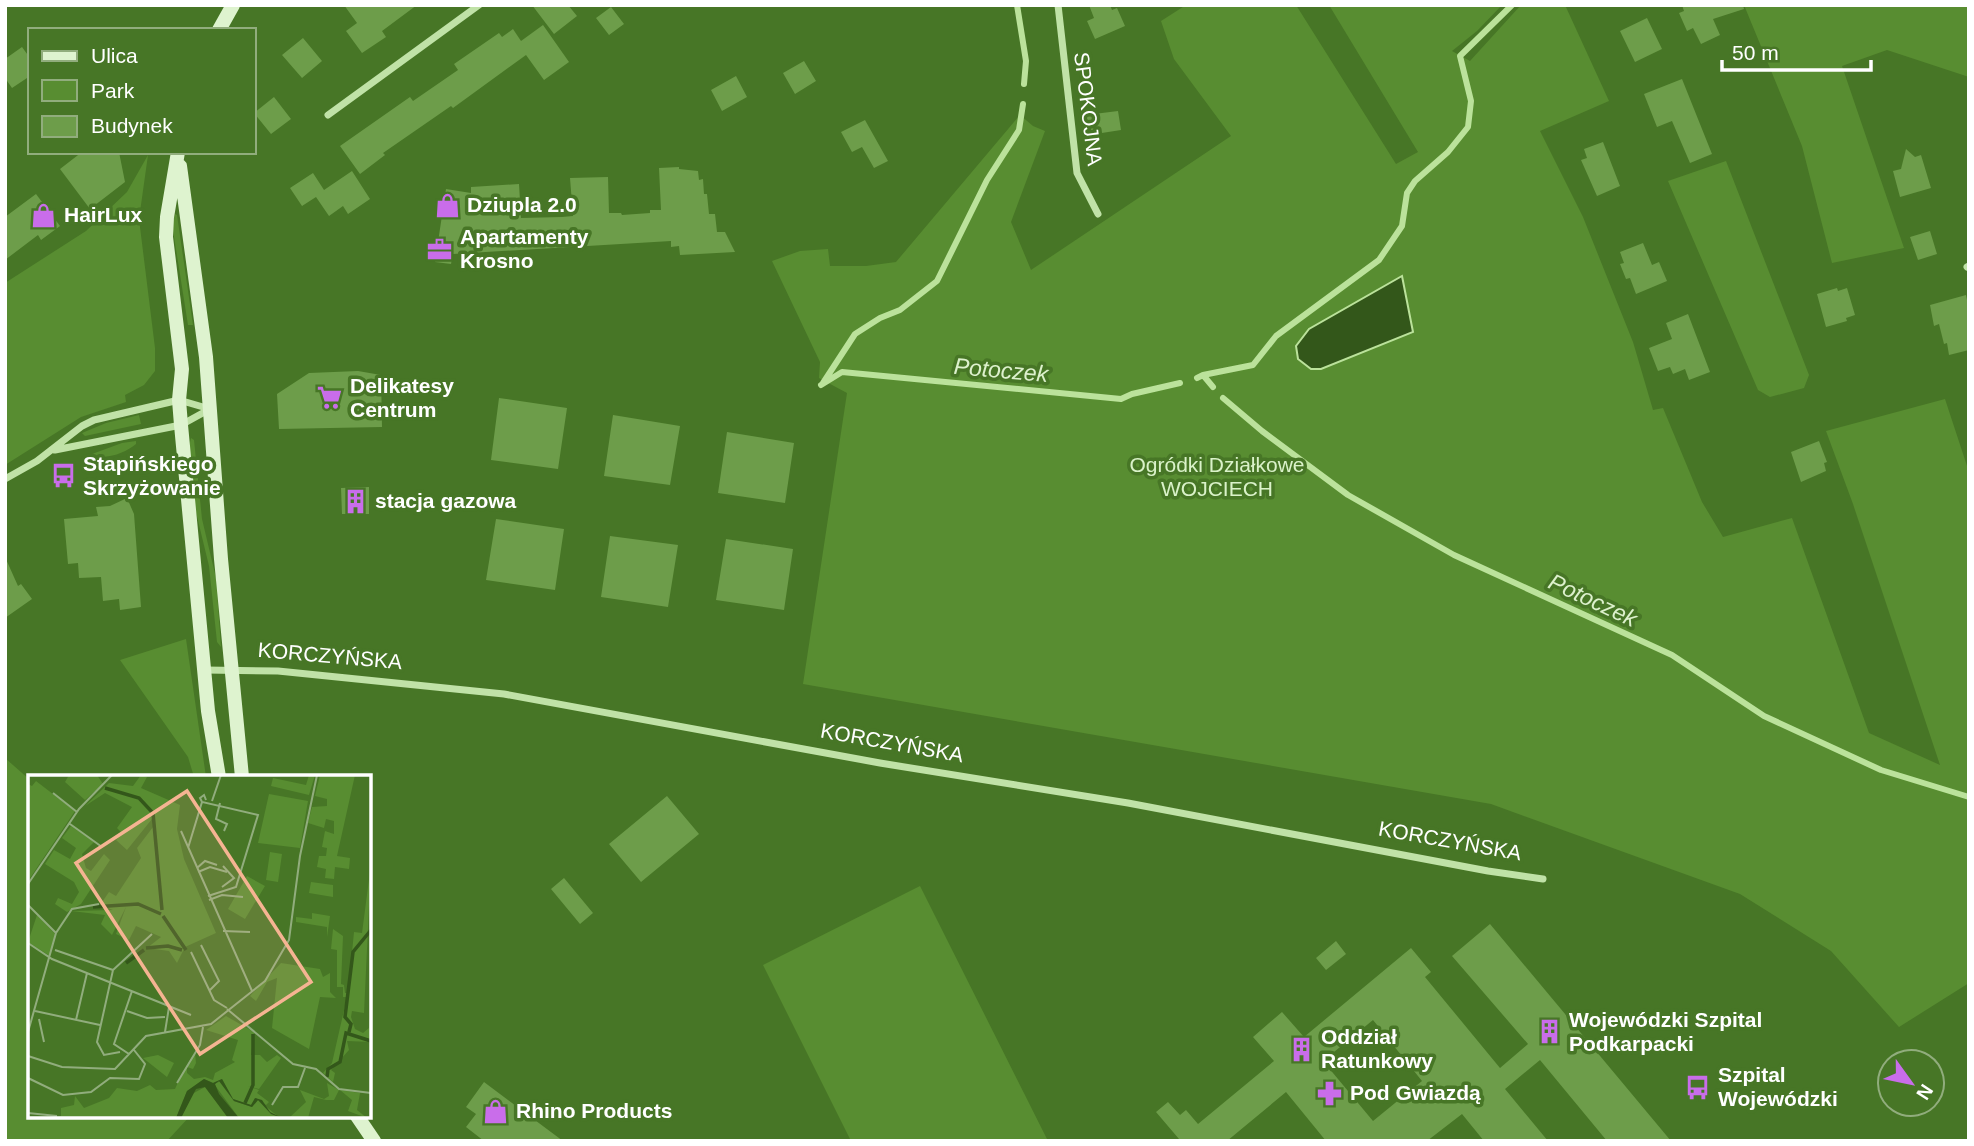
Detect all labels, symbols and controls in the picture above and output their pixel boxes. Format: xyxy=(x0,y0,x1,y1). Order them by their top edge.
legend xyxy=(28,28,256,154)
scale bar xyxy=(1722,28,1871,72)
text: 50 m xyxy=(1732,41,1779,64)
text: Ulica xyxy=(91,44,138,67)
street label: SPOKOJNA xyxy=(1070,51,1107,167)
text: Park xyxy=(91,79,135,102)
text: Budynek xyxy=(91,114,173,137)
shop icon: Dziupla 2.0 xyxy=(433,191,461,219)
place label: Dziupla 2.0 xyxy=(467,193,577,216)
shop icon: HairLux xyxy=(30,201,58,229)
place label: HairLux xyxy=(64,203,143,226)
place label: Apartamenty Krosno xyxy=(460,225,589,272)
office icon: Apartamenty Krosno xyxy=(426,235,454,263)
water label: Potoczek xyxy=(953,353,1051,387)
place label: Delikatesy Centrum xyxy=(350,374,454,421)
supermarket icon: Delikatesy Centrum xyxy=(316,384,344,412)
place label: Stapińskiego Skrzyżowanie xyxy=(83,452,221,499)
park label: Ogródki Działkowe WOJCIECH xyxy=(1129,453,1305,500)
bus stop icon: Stapińskiego Skrzyżowanie xyxy=(49,462,77,490)
building icon: stacja gazowa xyxy=(341,487,369,515)
place label: stacja gazowa xyxy=(375,489,517,512)
water label: Potoczek xyxy=(1545,568,1643,632)
street label: KORCZYŃSKA xyxy=(257,638,403,673)
street label: KORCZYŃSKA xyxy=(819,719,965,766)
inset map xyxy=(28,775,371,1118)
street label: KORCZYŃSKA xyxy=(1377,817,1523,864)
place label: Wojewódzki Szpital Podkarpacki xyxy=(1569,1008,1762,1055)
building icon: Wojewódzki Szpital Podkarpacki xyxy=(1535,1018,1563,1046)
place label: Oddział Ratunkowy xyxy=(1321,1025,1433,1072)
building icon: Oddział Ratunkowy xyxy=(1287,1035,1315,1063)
north arrow xyxy=(1876,1048,1946,1118)
place label: Szpital Wojewódzki xyxy=(1718,1063,1838,1110)
bus stop icon: Szpital Wojewódzki xyxy=(1684,1073,1712,1101)
pharmacy icon: Pod Gwiazdą xyxy=(1316,1079,1344,1107)
place label: Pod Gwiazdą xyxy=(1350,1081,1481,1104)
text: N xyxy=(1912,1081,1937,1103)
shop icon: Rhino Products xyxy=(482,1097,510,1125)
place label: Rhino Products xyxy=(516,1099,672,1122)

